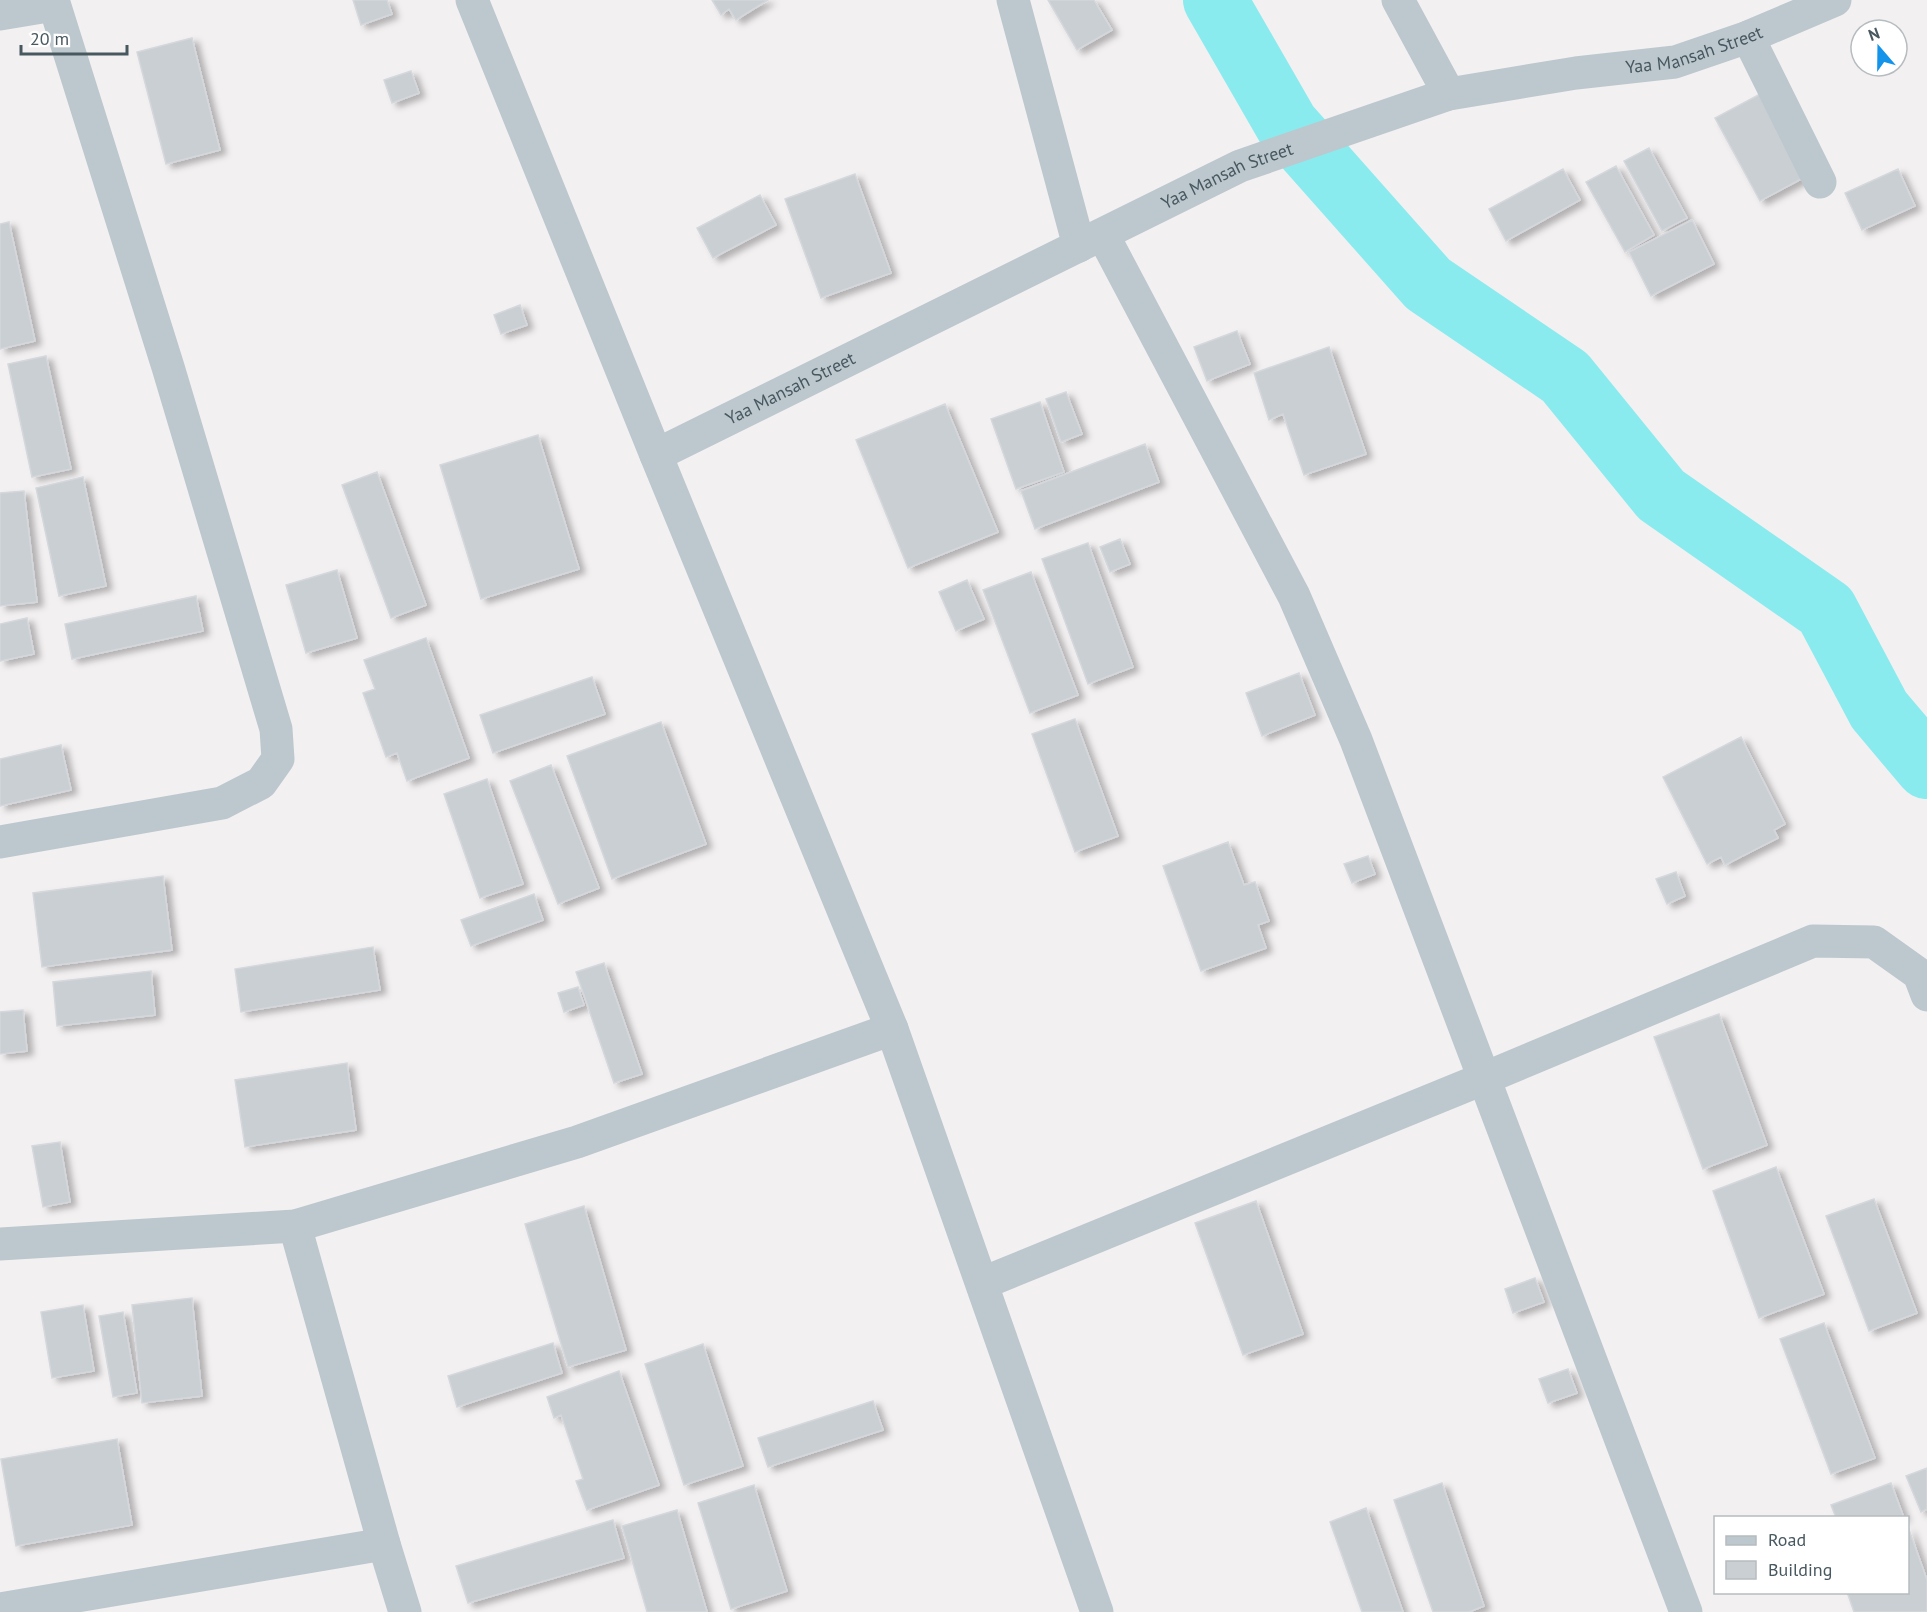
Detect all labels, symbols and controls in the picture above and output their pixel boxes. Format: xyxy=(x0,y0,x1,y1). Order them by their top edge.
scale bar xyxy=(21,18,128,56)
north arrow xyxy=(1849,18,1909,78)
street label: Yaa Mansah Street xyxy=(1624,20,1766,78)
text: N xyxy=(1866,23,1882,45)
text: 20 m xyxy=(30,27,69,50)
street label: Yaa Mansah Street xyxy=(1157,137,1296,214)
street label: Yaa Mansah Street xyxy=(722,346,859,430)
legend xyxy=(1714,1516,1909,1594)
text: Road xyxy=(1768,1528,1806,1551)
text: Building xyxy=(1768,1558,1832,1581)

